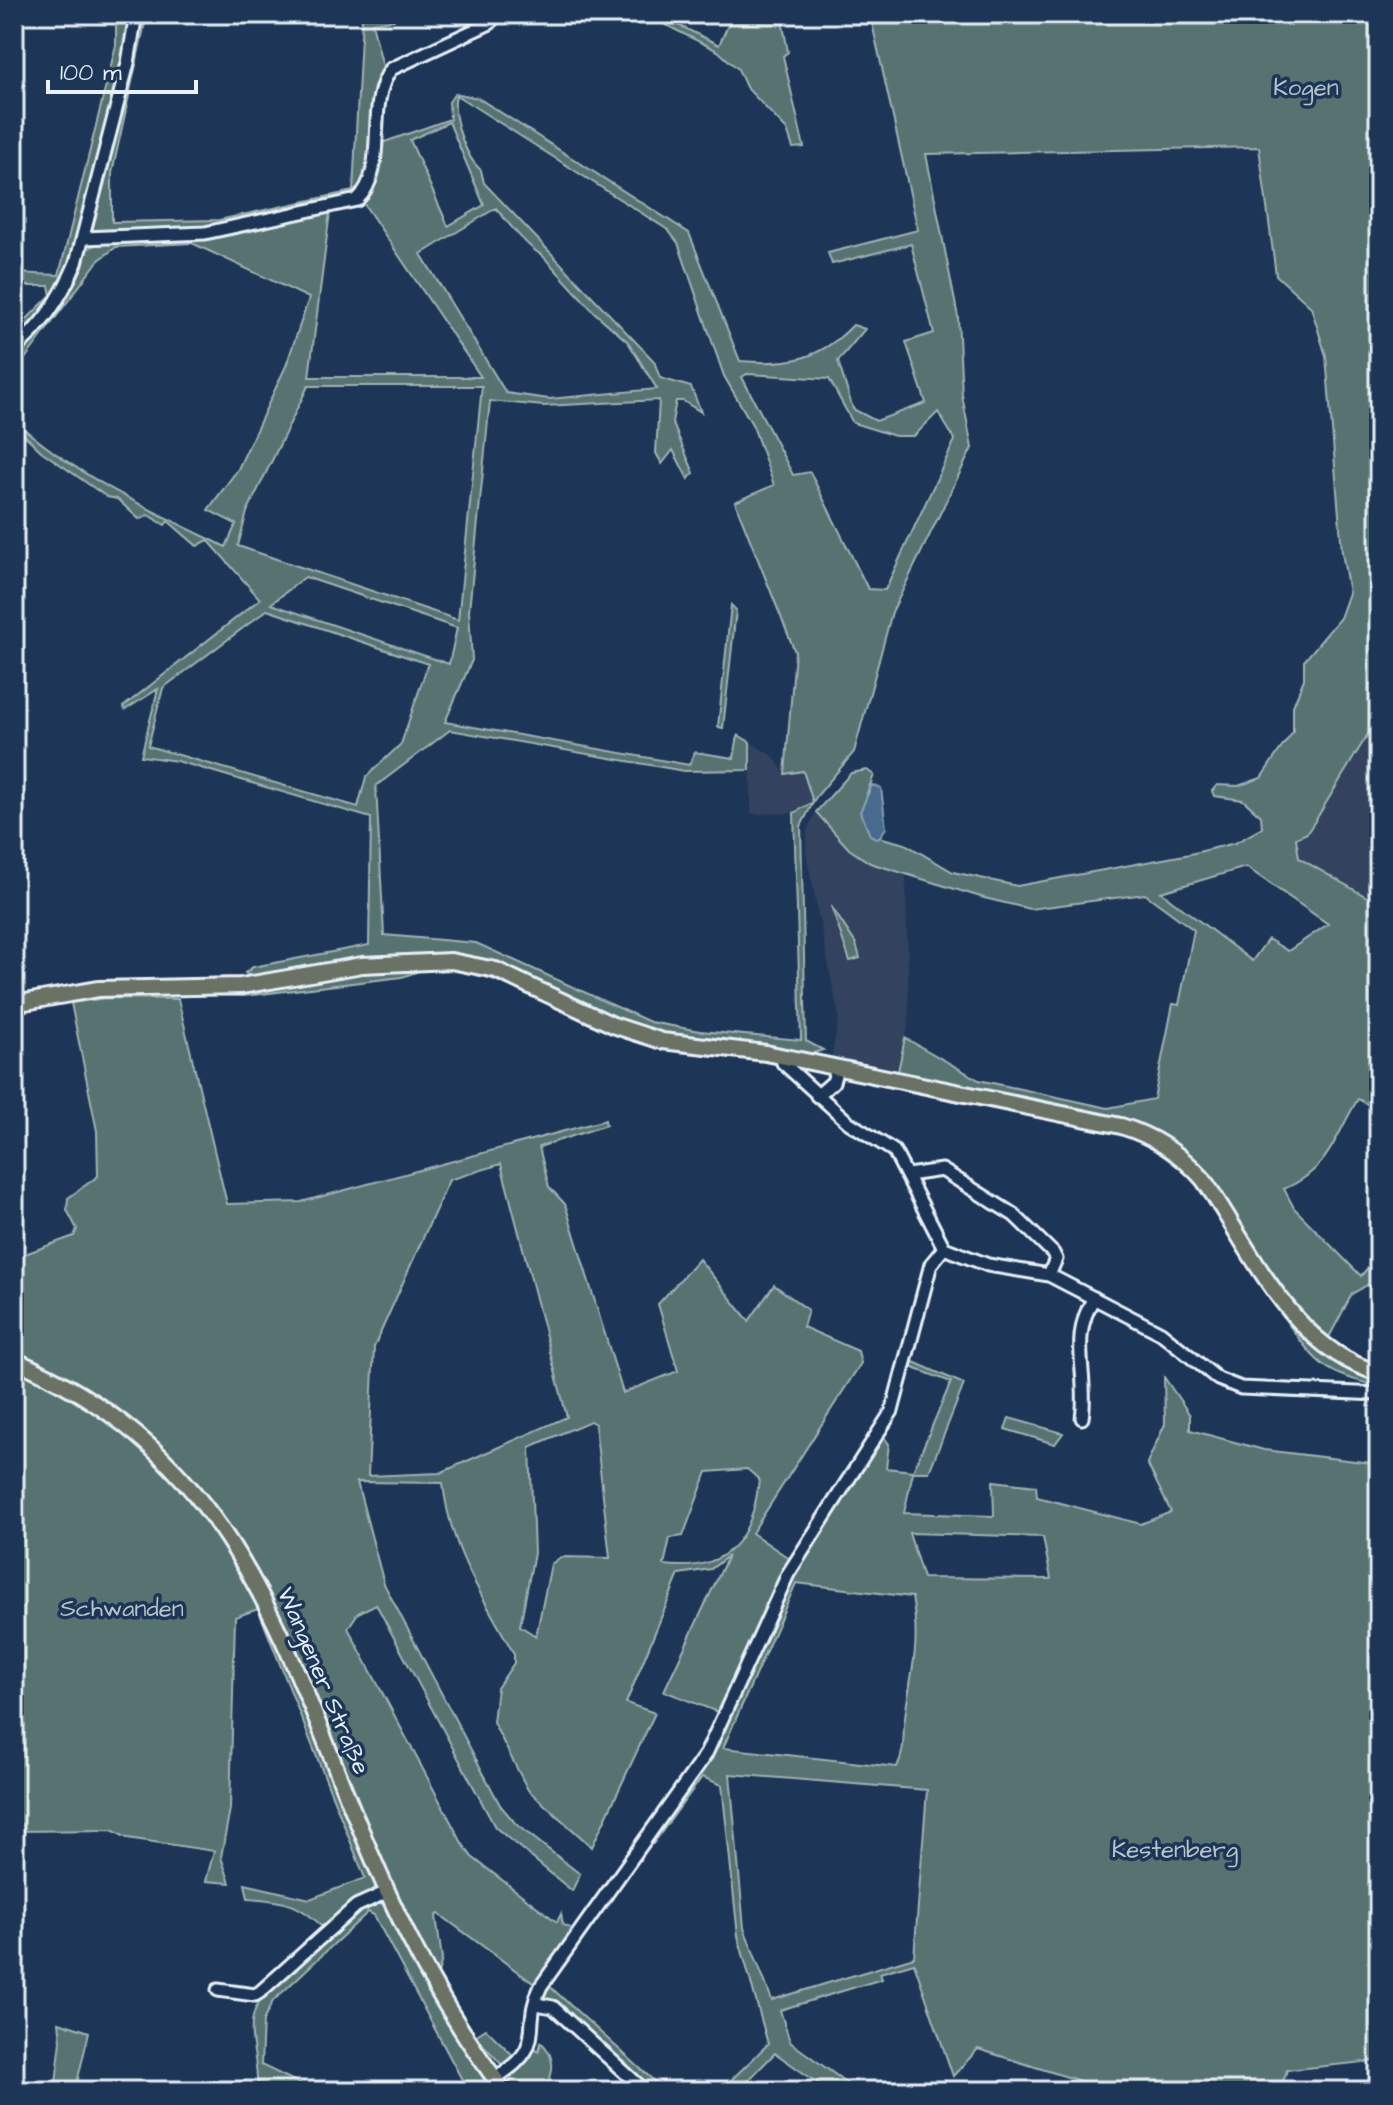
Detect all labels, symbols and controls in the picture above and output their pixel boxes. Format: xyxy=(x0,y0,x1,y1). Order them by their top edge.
scale bar xyxy=(48,44,196,94)
text: 100 m xyxy=(60,56,122,90)
park label: Kogen xyxy=(1273,71,1339,106)
street label: Wangener Straße xyxy=(267,1582,378,1780)
park label: Schwanden xyxy=(60,1592,184,1626)
park label: Kestenberg xyxy=(1112,1833,1238,1868)

